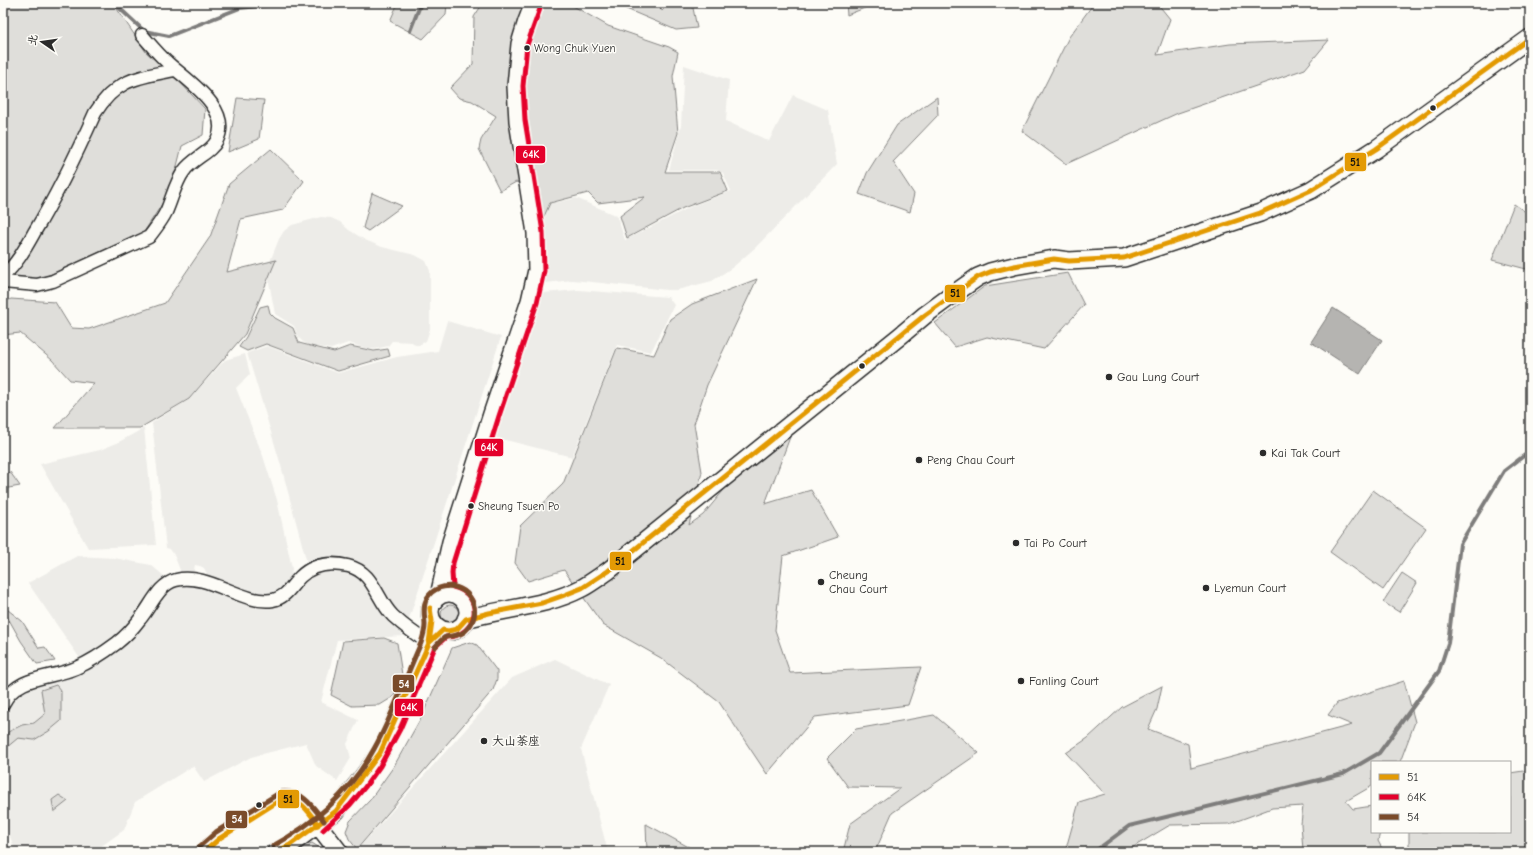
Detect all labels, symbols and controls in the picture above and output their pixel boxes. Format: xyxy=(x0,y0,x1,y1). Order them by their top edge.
north arrow xyxy=(22,22,62,62)
text: 北 xyxy=(25,33,40,47)
place label: Wong Chuk Yuen xyxy=(534,42,616,55)
marker: Wong Chuk Yuen xyxy=(522,43,532,53)
unlabelled marker xyxy=(1428,103,1438,113)
line badge: 64K xyxy=(515,145,546,164)
text: 64K xyxy=(522,148,540,161)
line badge: 51 xyxy=(1344,152,1367,172)
text: 51 xyxy=(1350,156,1360,169)
line badge: 51 xyxy=(944,284,966,303)
text: 51 xyxy=(950,287,960,300)
unlabelled marker xyxy=(857,361,867,371)
place label: Gau Lung Court xyxy=(1117,370,1200,384)
marker: Gau Lung Court xyxy=(1104,372,1114,382)
line badge: 64K xyxy=(474,438,504,457)
text: 64K xyxy=(480,441,498,454)
place label: Kai Tak Court xyxy=(1271,446,1340,460)
marker: Kai Tak Court xyxy=(1258,448,1268,458)
place label: Peng Chau Court xyxy=(927,453,1015,467)
marker: Peng Chau Court xyxy=(914,455,924,465)
place label: Sheung Tsuen Po xyxy=(478,500,560,513)
marker: Sheung Tsuen Po xyxy=(466,501,476,511)
place label: Tai Po Court xyxy=(1024,536,1087,550)
marker: Tai Po Court xyxy=(1011,538,1021,548)
line badge: 51 xyxy=(609,551,632,571)
text: 51 xyxy=(615,555,625,568)
place label: Cheung Chau Court xyxy=(829,568,888,596)
marker: Cheung Chau Court xyxy=(816,577,826,587)
place label: Lyemun Court xyxy=(1214,581,1287,595)
marker: Lyemun Court xyxy=(1201,583,1211,593)
line badge: 54 xyxy=(392,674,415,693)
place label: Fanling Court xyxy=(1029,674,1099,688)
marker: Fanling Court xyxy=(1016,676,1026,686)
text: 54 xyxy=(399,678,410,691)
line badge: 64K xyxy=(394,698,424,717)
text: 64K xyxy=(400,701,418,714)
place label: 大山荼座 xyxy=(492,734,540,748)
marker: 大山荼座 xyxy=(479,736,489,746)
legend xyxy=(1371,761,1511,833)
text: 51 xyxy=(1407,770,1419,784)
line badge: 51 xyxy=(277,789,300,809)
text: 64K xyxy=(1407,790,1426,804)
text: 51 xyxy=(283,793,293,806)
unlabelled marker xyxy=(254,800,264,810)
line badge: 54 xyxy=(225,810,248,829)
text: 54 xyxy=(1407,810,1420,824)
text: 54 xyxy=(232,813,243,826)

